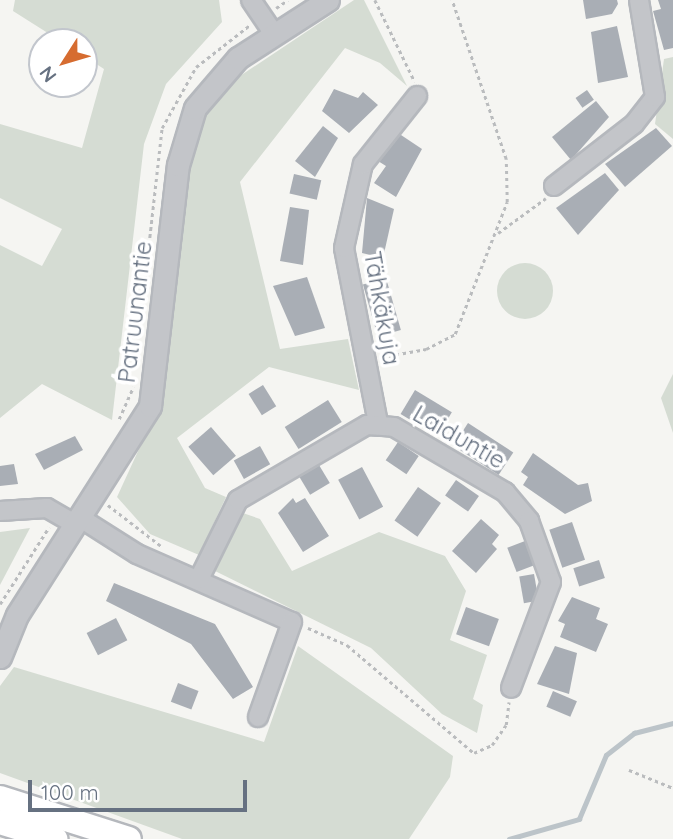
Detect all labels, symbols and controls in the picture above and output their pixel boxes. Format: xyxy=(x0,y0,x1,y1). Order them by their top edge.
north arrow xyxy=(28,28,98,98)
text: N xyxy=(34,62,62,87)
street label: Patruunantie xyxy=(112,240,158,384)
street label: Tähkäkuja xyxy=(358,249,406,367)
street label: Laiduntie xyxy=(408,399,510,475)
scale bar xyxy=(32,766,250,810)
text: 100 m xyxy=(41,779,99,805)

